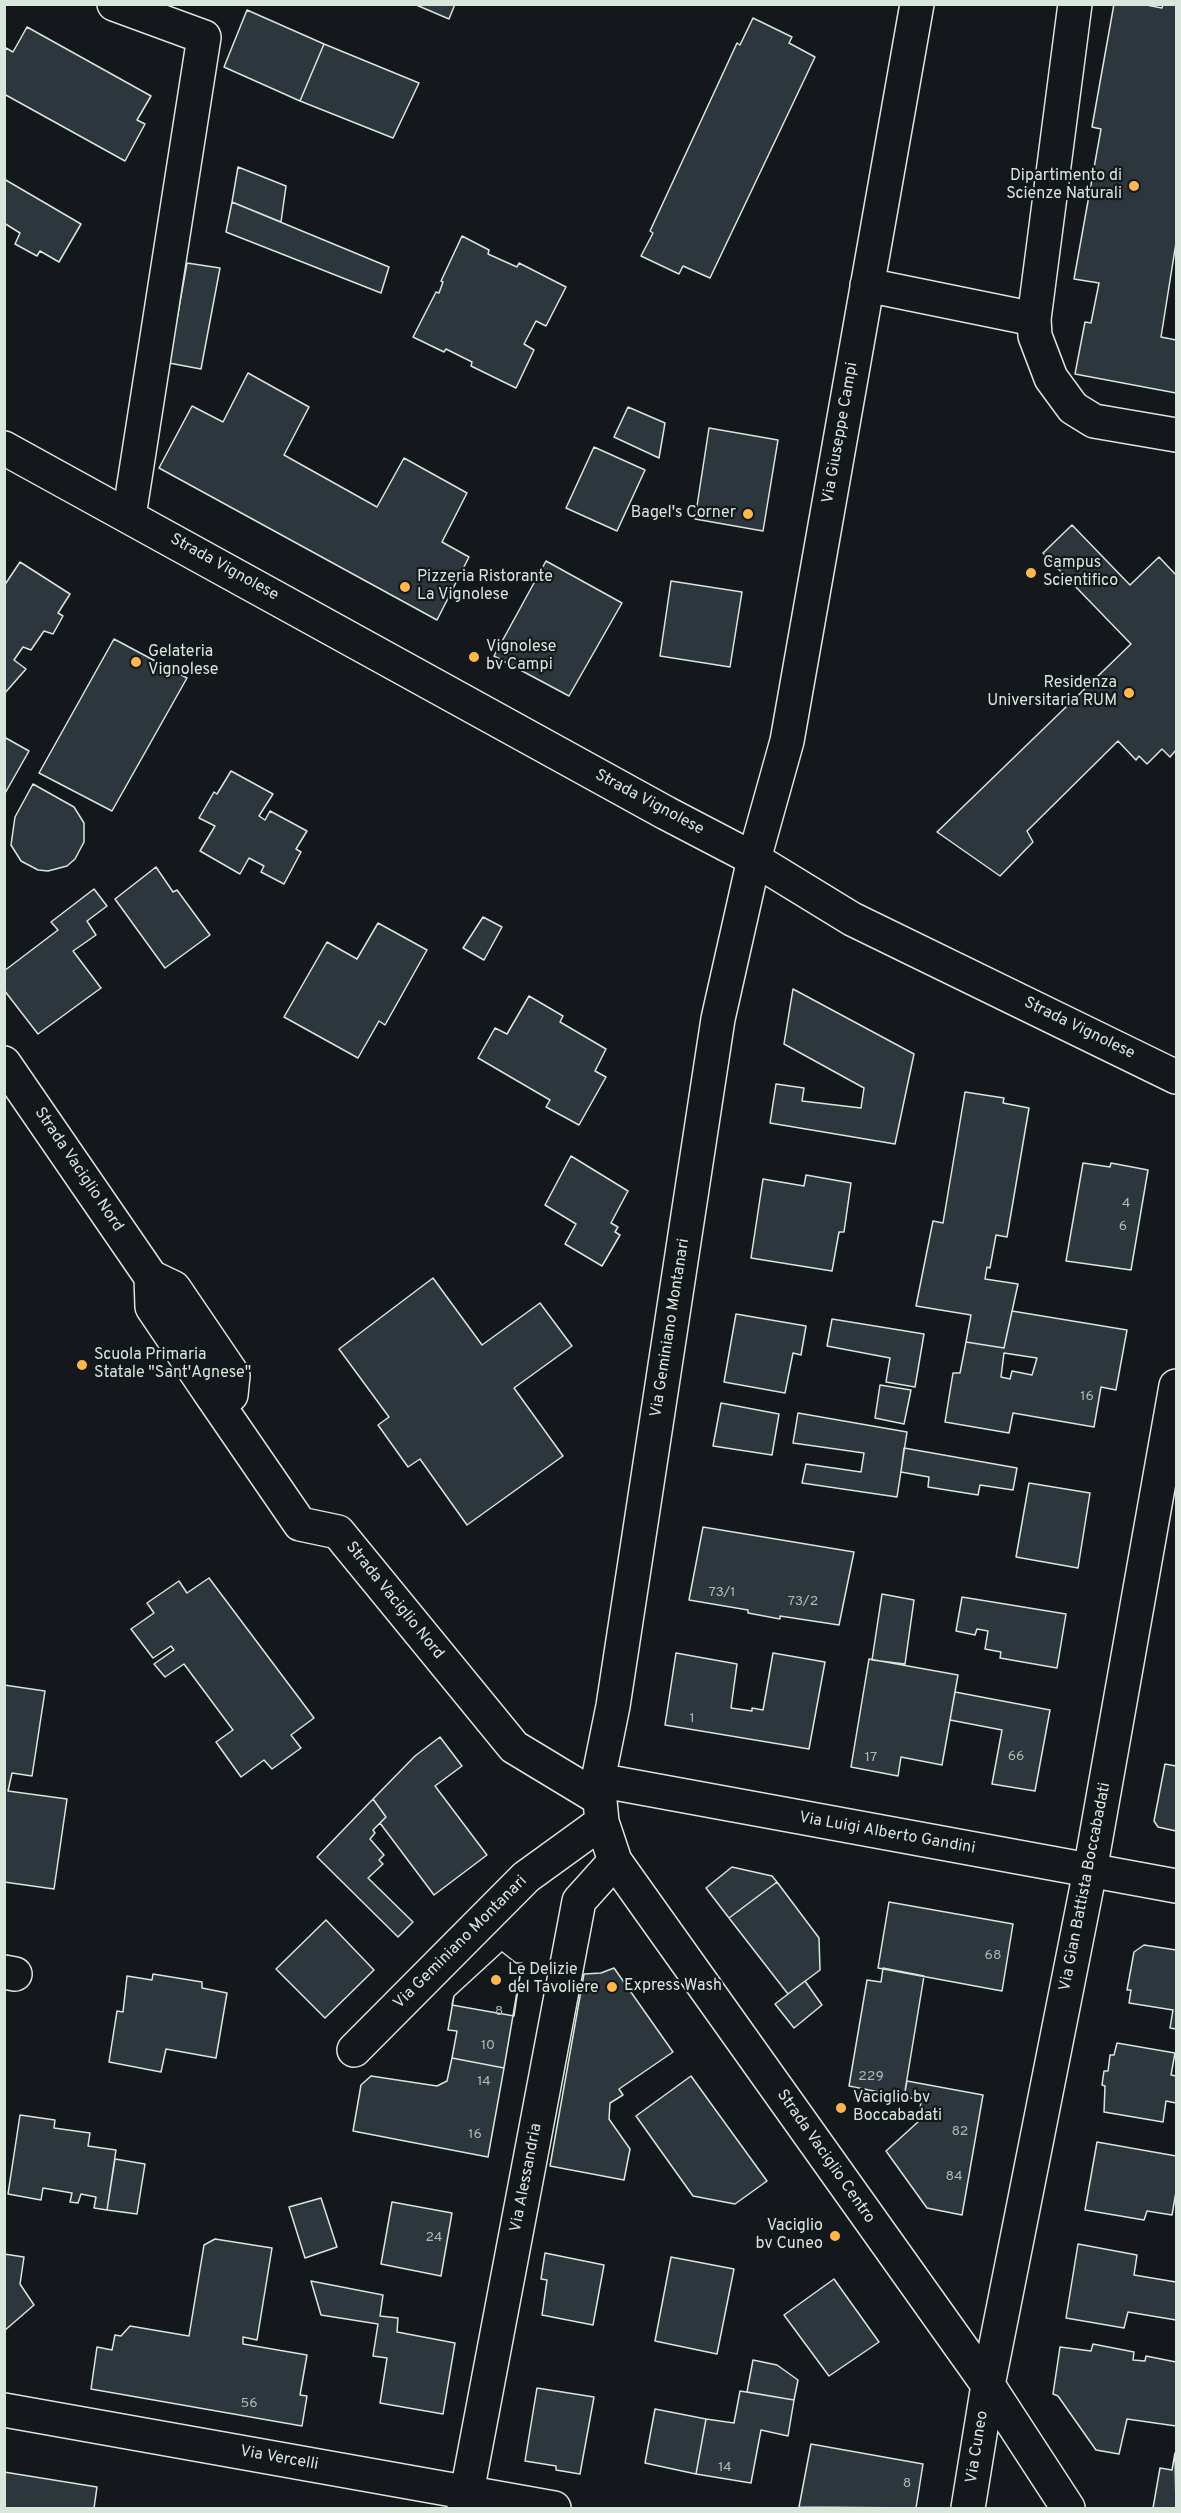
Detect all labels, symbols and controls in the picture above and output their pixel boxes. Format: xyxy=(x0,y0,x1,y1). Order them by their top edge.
place label: Dipartimento di Scienze Naturali xyxy=(1006,167,1122,205)
marker: Dipartimento di Scienze Naturali xyxy=(1127,179,1141,193)
street label: Via Giuseppe Campi xyxy=(819,361,863,505)
place label: Bagel's Corner xyxy=(631,504,736,524)
marker: Bagel's Corner xyxy=(741,507,755,521)
street label: Strada Vignolese xyxy=(166,530,282,606)
place label: Campus Scientifico xyxy=(1043,554,1118,592)
marker: Campus Scientifico xyxy=(1024,566,1038,580)
place label: Pizzeria Ristorante La Vignolese xyxy=(417,568,553,606)
marker: Pizzeria Ristorante La Vignolese xyxy=(398,580,412,594)
place label: Vignolese bv Campi xyxy=(486,638,556,676)
place label: Gelateria Vignolese xyxy=(148,643,218,681)
marker: Vignolese bv Campi xyxy=(467,650,481,664)
marker: Gelateria Vignolese xyxy=(129,655,143,669)
place label: Residenza Universitaria RUM xyxy=(987,674,1117,712)
marker: Residenza Universitaria RUM xyxy=(1122,686,1136,700)
street label: Strada Vignolese xyxy=(591,766,707,840)
street label: Strada Vignolese xyxy=(1020,994,1138,1064)
street label: Strada Vaciglio Nord xyxy=(29,1104,127,1236)
house number: 4 xyxy=(1122,1196,1130,1212)
house number: 6 xyxy=(1119,1219,1127,1235)
street label: Via Geminiano Montanari xyxy=(647,1237,695,1419)
place label: Scuola Primaria Statale "Sant'Agnese" xyxy=(94,1346,251,1384)
marker: Scuola Primaria Statale "Sant'Agnese" xyxy=(75,1358,89,1372)
house number: 16 xyxy=(1080,1389,1094,1405)
street label: Strada Vaciglio Nord xyxy=(341,1538,447,1664)
house number: 73/1 xyxy=(708,1585,736,1601)
house number: 73/2 xyxy=(788,1594,818,1610)
house number: 1 xyxy=(689,1711,695,1727)
house number: 66 xyxy=(1008,1749,1024,1765)
house number: 17 xyxy=(865,1750,877,1766)
street label: Via Gian Battista Boccabadati xyxy=(1056,1781,1116,1993)
street label: Via Luigi Alberto Gandini xyxy=(797,1809,977,1859)
street label: Via Geminiano Montanari xyxy=(390,1872,532,2014)
house number: 68 xyxy=(985,1948,1001,1964)
place label: Le Delizie del Tavoliere xyxy=(508,1961,599,1999)
marker: Le Delizie del Tavoliere xyxy=(489,1973,503,1987)
place label: Express Wash xyxy=(624,1977,722,1997)
marker: Express Wash xyxy=(605,1980,619,1994)
house number: 8 xyxy=(495,2004,503,2020)
house number: 10 xyxy=(481,2038,495,2054)
house number: 229 xyxy=(858,2069,884,2085)
house number: 14 xyxy=(477,2074,491,2090)
street label: Strada Vaciglio Centro xyxy=(772,2087,878,2227)
place label: Vaciglio bv Boccabadati xyxy=(853,2089,942,2127)
marker: Vaciglio bv Boccabadati xyxy=(834,2101,848,2115)
street label: Via Alessandria xyxy=(507,2122,547,2234)
house number: 82 xyxy=(952,2124,968,2140)
house number: 16 xyxy=(468,2127,482,2143)
house number: 84 xyxy=(945,2169,963,2185)
place label: Vaciglio bv Cuneo xyxy=(756,2217,823,2255)
marker: Vaciglio bv Cuneo xyxy=(828,2229,842,2243)
house number: 24 xyxy=(425,2230,443,2246)
house number: 56 xyxy=(240,2396,258,2412)
street label: Via Cuneo xyxy=(963,2409,993,2485)
street label: Via Vercelli xyxy=(238,2443,320,2475)
house number: 14 xyxy=(718,2460,732,2476)
house number: 8 xyxy=(903,2476,911,2492)

